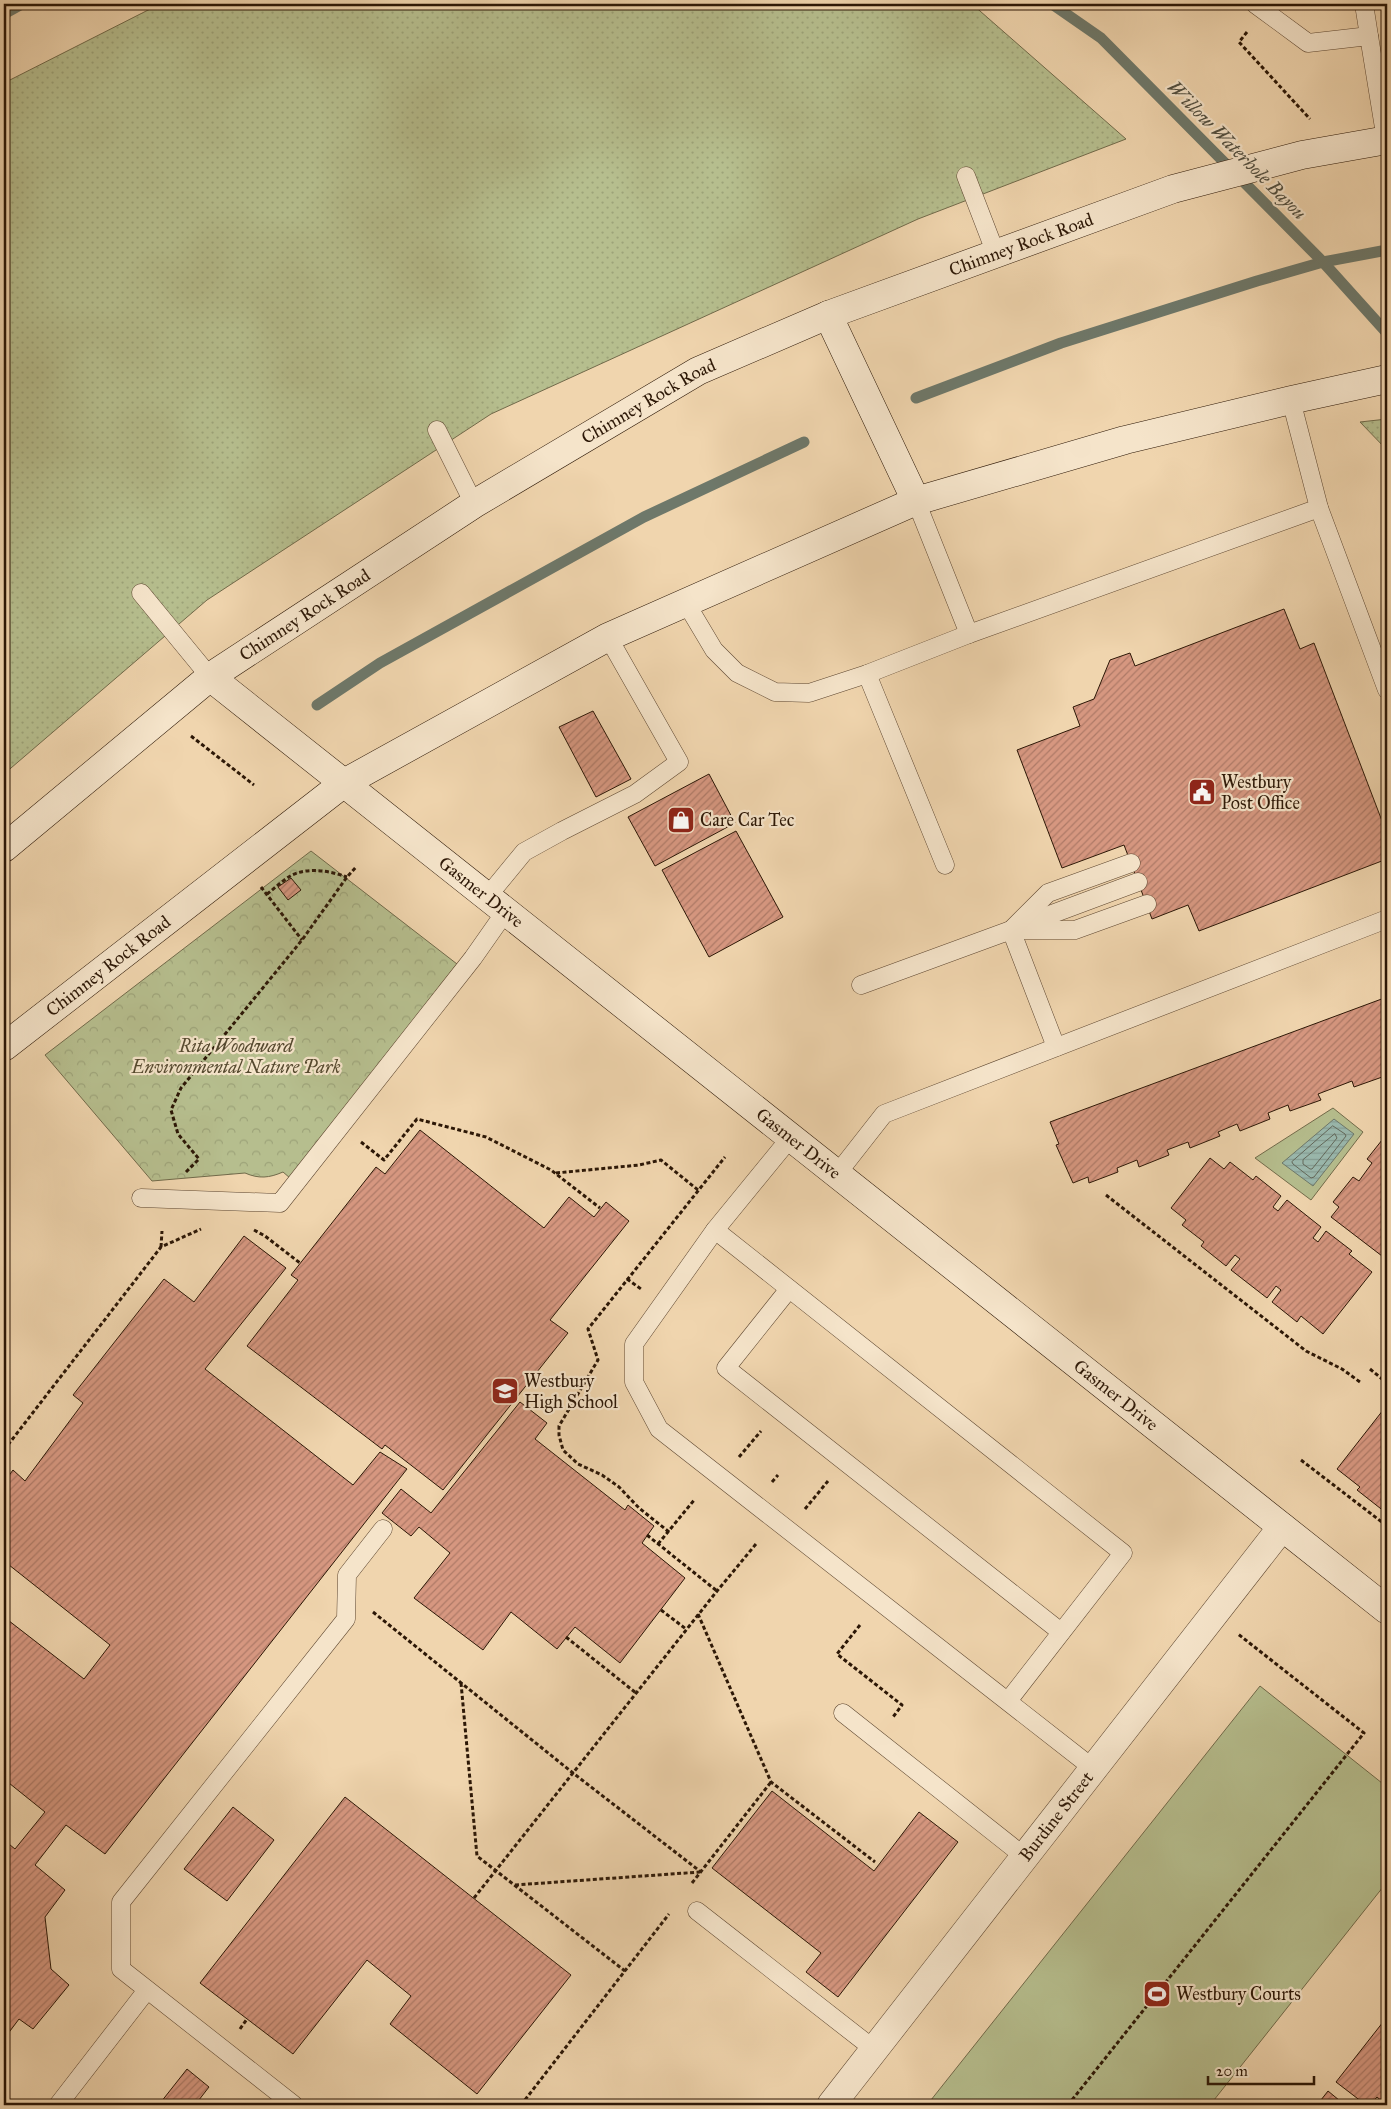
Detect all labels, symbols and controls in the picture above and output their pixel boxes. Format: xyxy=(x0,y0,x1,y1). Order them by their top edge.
water label: Willow Waterhole Bayou xyxy=(1163,76,1311,224)
street label: Chimney Rock Road xyxy=(946,208,1096,281)
street label: Chimney Rock Road xyxy=(577,354,719,449)
street label: Chimney Rock Road xyxy=(235,564,374,666)
place label: Westbury Post Office xyxy=(1221,771,1300,814)
public building icon: Westbury Post Office xyxy=(1187,777,1217,807)
shop icon: Care Car Tec xyxy=(666,805,696,835)
place label: Care Car Tec xyxy=(700,809,795,831)
street label: Gasmer Drive xyxy=(434,852,528,932)
street label: Chimney Rock Road xyxy=(42,911,175,1021)
park label: Rita Woodward Environmental Nature Park xyxy=(131,1035,340,1078)
street label: Gasmer Drive xyxy=(752,1103,845,1184)
street label: Gasmer Drive xyxy=(1069,1355,1163,1435)
place label: Westbury High School xyxy=(524,1370,618,1414)
school or university icon: Westbury High School xyxy=(490,1376,520,1406)
street label: Burdine Street xyxy=(1014,1767,1098,1866)
sports icon: Westbury Courts xyxy=(1142,1979,1172,2009)
place label: Westbury Courts xyxy=(1176,1983,1301,2005)
scale bar xyxy=(1208,2054,1315,2086)
text: 20 m xyxy=(1216,2062,1248,2080)

